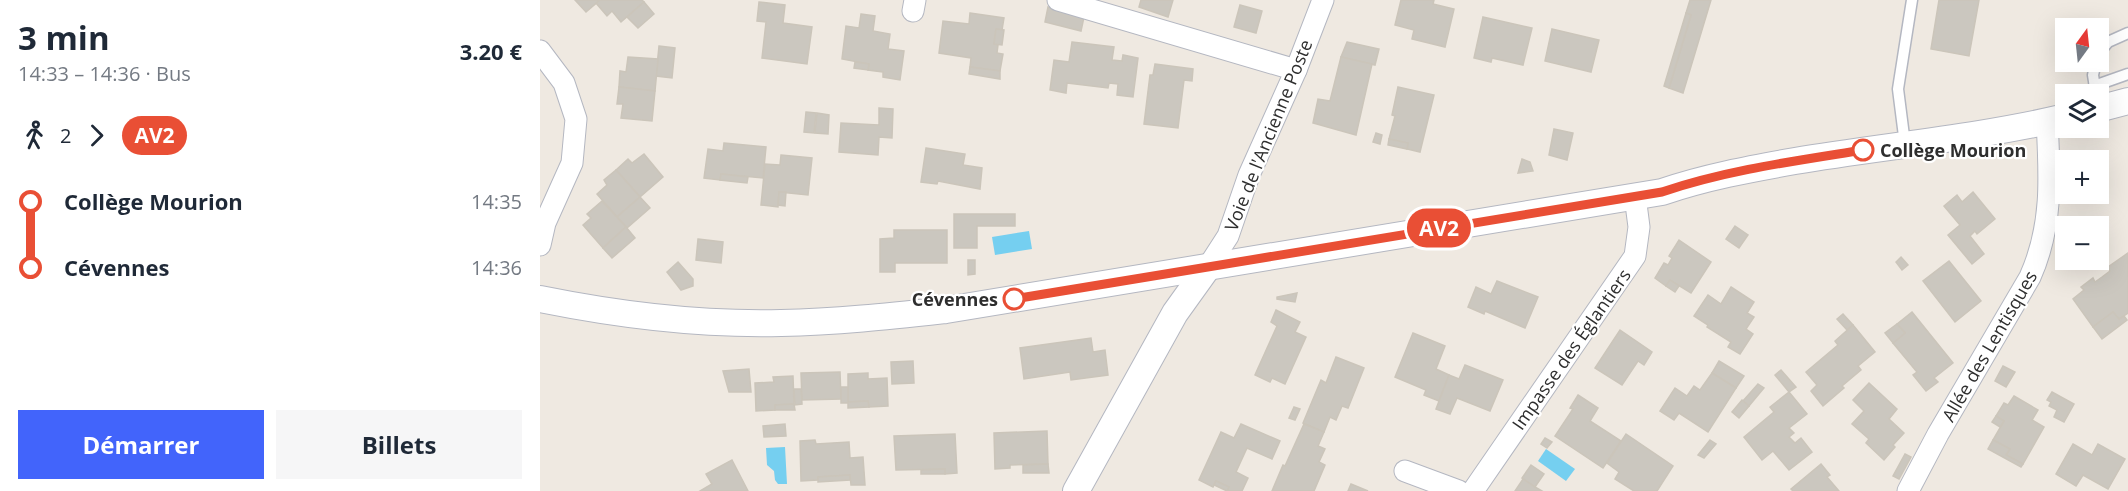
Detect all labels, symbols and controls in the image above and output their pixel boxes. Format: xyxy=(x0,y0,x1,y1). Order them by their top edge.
text: 3 min xyxy=(18,15,110,60)
north arrow xyxy=(2055,18,2109,72)
map controls xyxy=(2055,18,2109,270)
text: 3.20 € xyxy=(460,36,522,66)
street label: Voie de l'Ancienne Poste xyxy=(1219,36,1317,234)
text: 14:33 – 14:36 · Bus xyxy=(18,60,191,87)
button: layers xyxy=(2055,84,2109,138)
icon: walk xyxy=(18,119,51,152)
icon: forward xyxy=(80,119,113,152)
text: AV2 xyxy=(134,121,175,149)
text: 2 xyxy=(60,122,71,149)
place label: Collège Mourion xyxy=(1880,138,2026,162)
marker: Collège Mourion xyxy=(1852,139,1874,161)
button: + xyxy=(2055,150,2109,204)
text: Collège Mourion xyxy=(64,186,243,216)
text: 14:35 xyxy=(471,188,522,215)
line badge: AV2 xyxy=(1404,208,1474,248)
text: AV2 xyxy=(1419,214,1459,242)
button: − xyxy=(2055,216,2109,270)
text: Cévennes xyxy=(64,252,169,282)
text: 14:36 xyxy=(471,254,522,281)
street label: Impasse des Églantiers xyxy=(1506,264,1636,434)
street label: Allée des Lentisques xyxy=(1936,266,2042,426)
place label: Cévennes xyxy=(912,287,998,311)
marker: Cévennes xyxy=(1003,288,1025,310)
button: Démarrer xyxy=(18,410,264,479)
button: Billets xyxy=(276,410,522,479)

